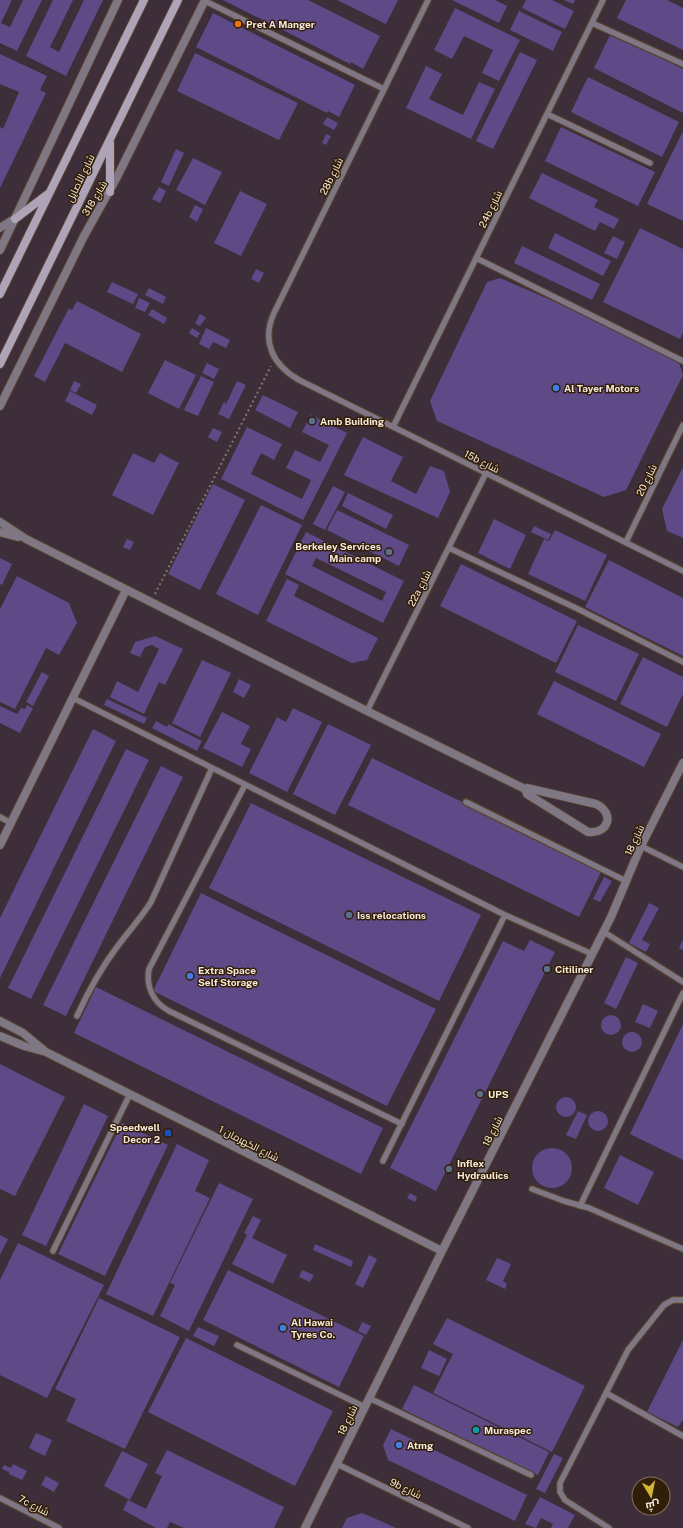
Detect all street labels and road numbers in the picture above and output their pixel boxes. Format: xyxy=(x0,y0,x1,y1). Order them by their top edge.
street label: شارع الأصايل xyxy=(63,152,98,204)
street label: 28b شارع xyxy=(317,155,346,197)
street label: شارع 318 xyxy=(79,178,110,218)
street label: 24b شارع xyxy=(476,188,505,230)
street label: 15b شارع xyxy=(462,447,502,476)
street label: شارع 20 xyxy=(633,462,660,498)
street label: 22a شارع xyxy=(405,568,434,609)
street label: شارع 18 xyxy=(622,823,647,858)
street label: شارع 18 xyxy=(479,1114,506,1149)
street label: شارع الكهرمان 1 xyxy=(216,1123,281,1164)
street label: شارع 18 xyxy=(335,1403,360,1438)
street label: 9b شارع xyxy=(388,1475,424,1502)
street label: 7c شارع xyxy=(16,1492,52,1519)

